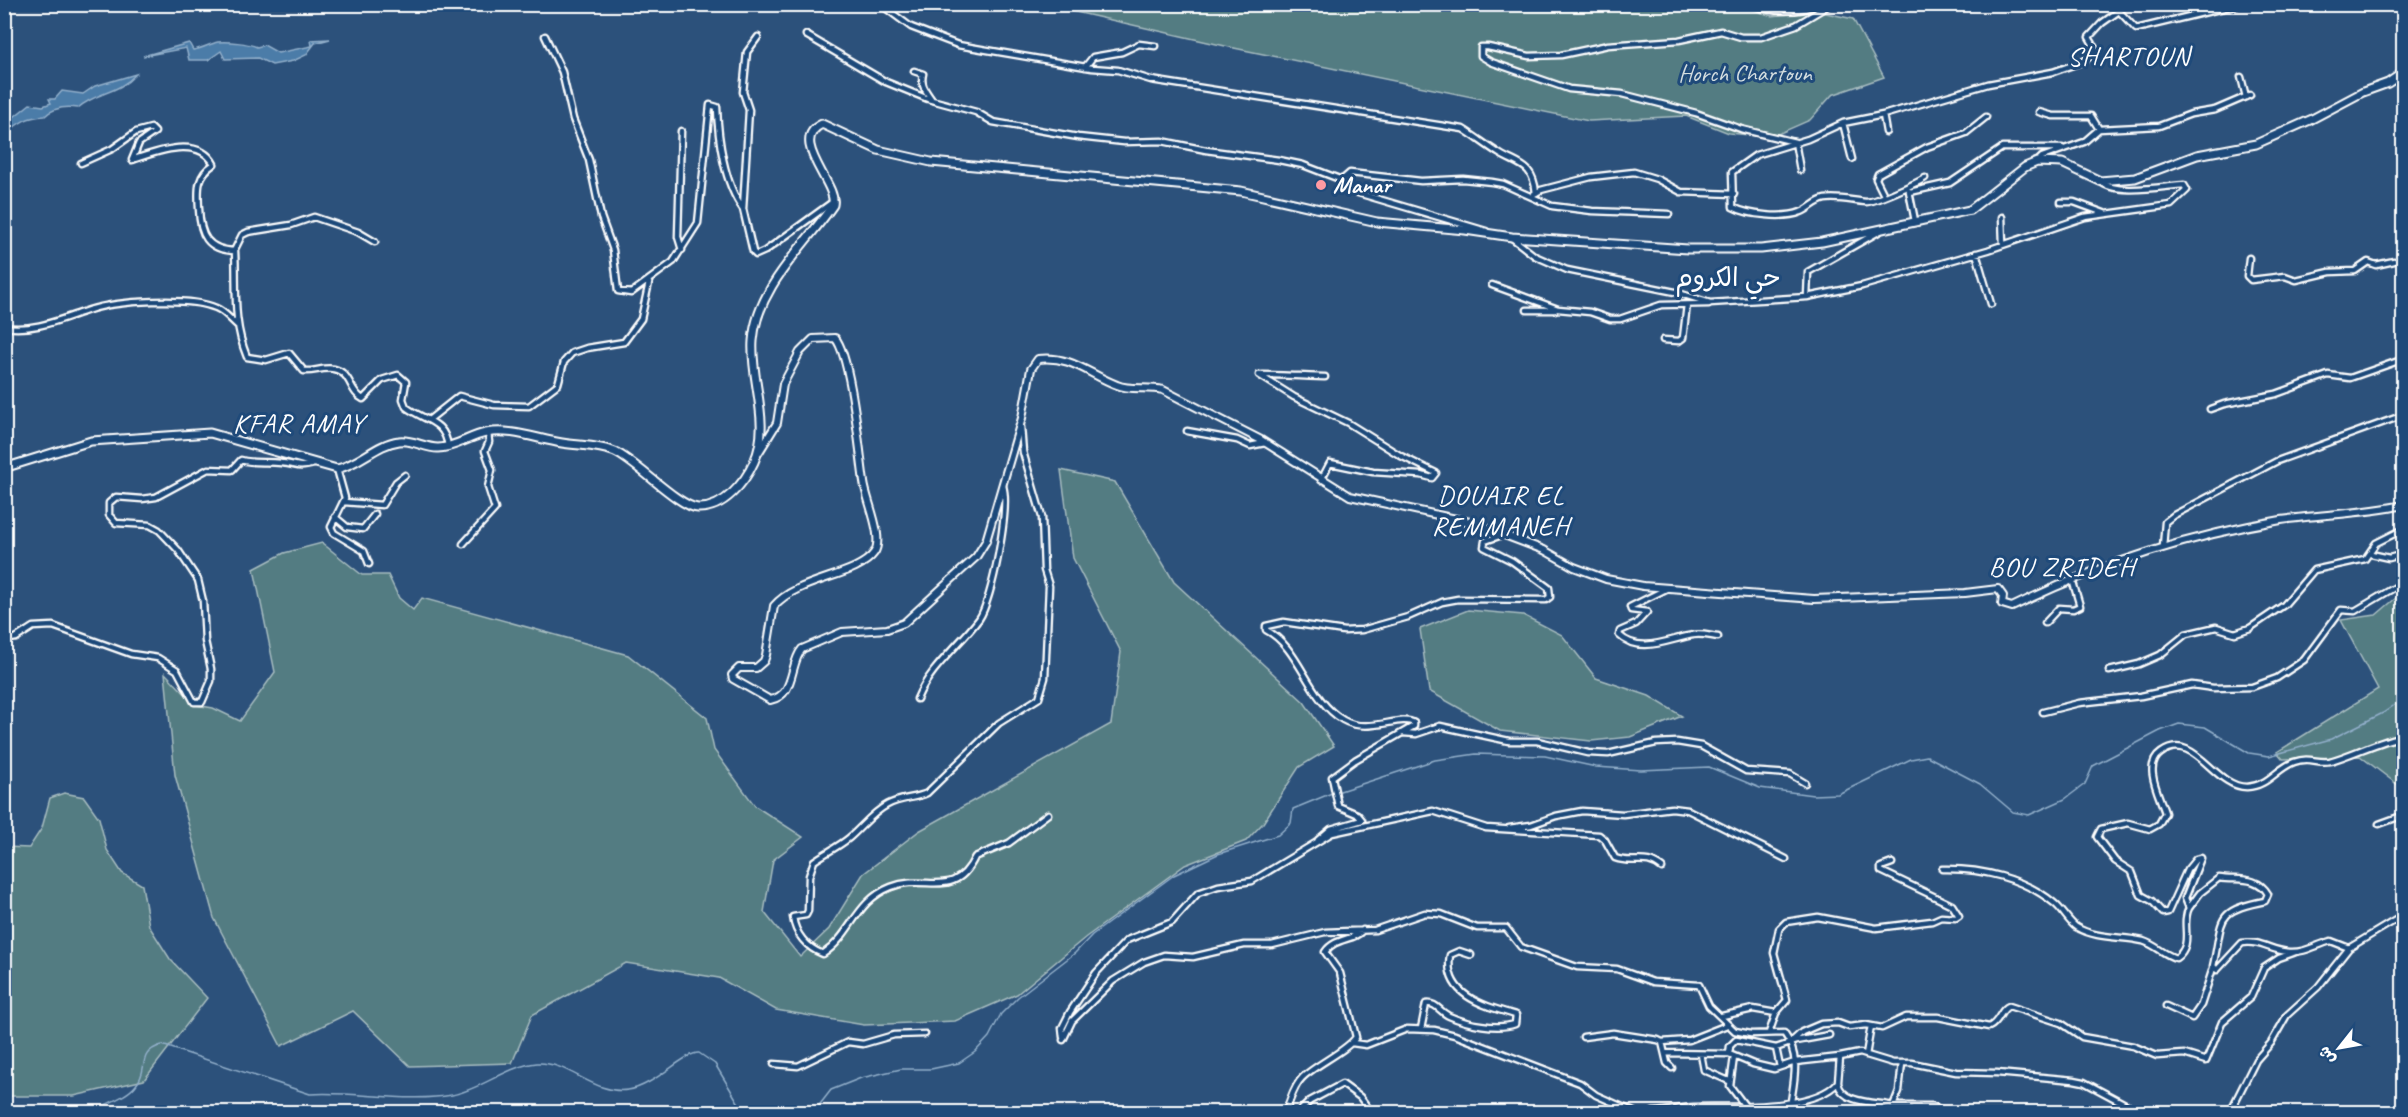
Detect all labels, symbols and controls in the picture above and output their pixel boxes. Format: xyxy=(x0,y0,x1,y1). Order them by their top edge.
district label: SHARTOUN xyxy=(2067,39,2193,73)
park label: Horch Chartoun xyxy=(1678,58,1813,88)
place label: Manar xyxy=(1333,170,1393,200)
marker: Manar xyxy=(1314,178,1328,192)
district label: حي الكروم xyxy=(1675,261,1781,300)
district label: KFAR AMAY xyxy=(233,406,369,440)
district label: DOUAIR EL REMMANEH xyxy=(1432,478,1573,543)
district label: BOU ZRIDEH xyxy=(1989,550,2139,584)
north arrow xyxy=(2309,1018,2369,1078)
text: ش xyxy=(2314,1043,2340,1068)

